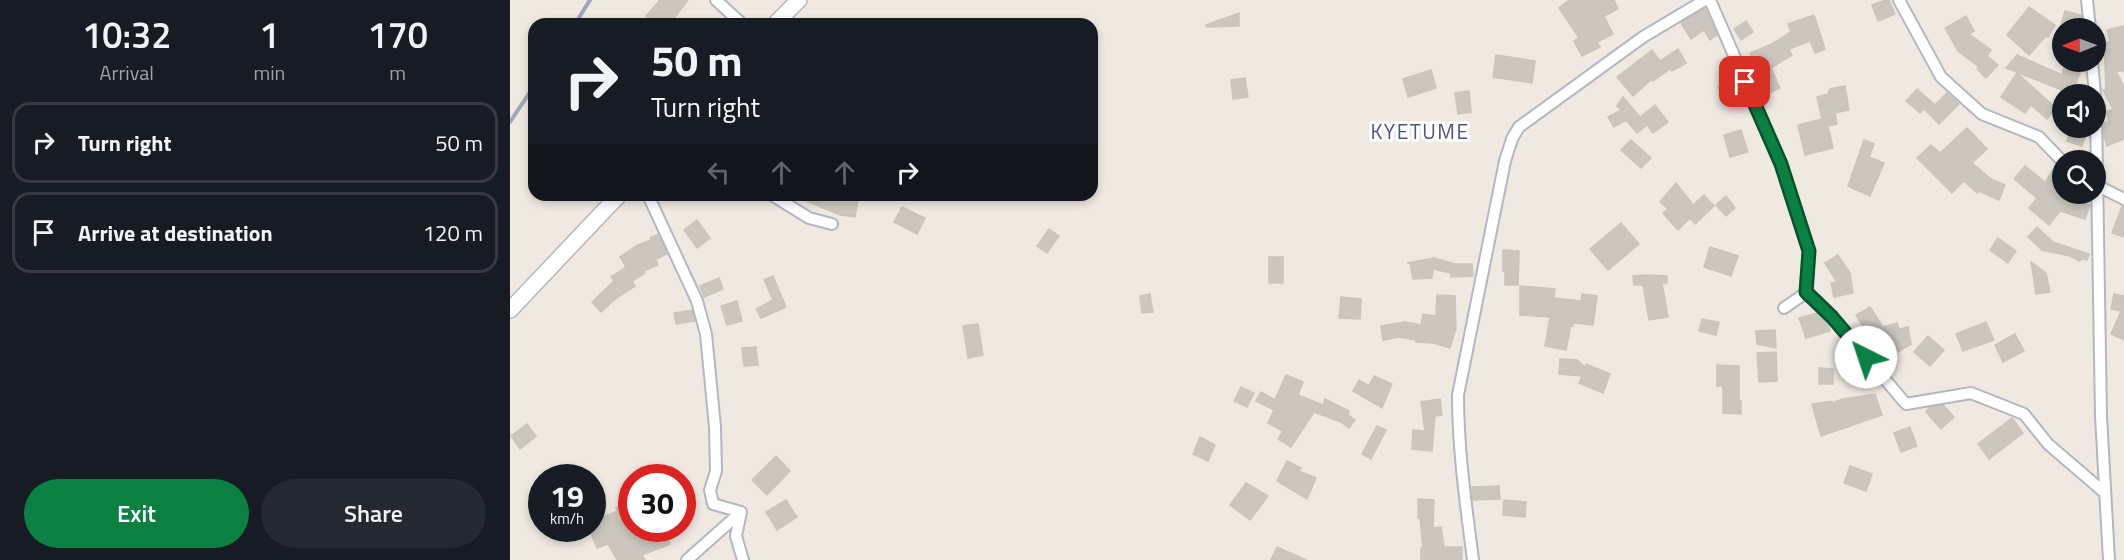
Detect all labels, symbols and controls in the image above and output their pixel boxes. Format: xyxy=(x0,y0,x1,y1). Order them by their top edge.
text: 10:32 xyxy=(82,7,171,62)
text: 1 xyxy=(259,7,279,62)
text: 170 xyxy=(367,7,428,62)
north arrow xyxy=(2052,18,2106,72)
map controls xyxy=(2052,18,2106,204)
text: 50 m xyxy=(651,28,743,92)
icon: right xyxy=(552,42,630,120)
pin xyxy=(1719,56,1770,107)
text: Arrival xyxy=(100,57,154,88)
text: min xyxy=(253,57,285,88)
text: m xyxy=(389,57,406,88)
icon: arrive xyxy=(1728,65,1761,98)
button: sound xyxy=(2052,84,2106,138)
text: Turn right xyxy=(651,86,760,127)
district label: KYETUME xyxy=(1370,115,1470,147)
icon: right xyxy=(27,126,60,159)
text: Turn right xyxy=(78,126,172,160)
text: 50 m xyxy=(435,126,483,160)
button: search xyxy=(2052,150,2106,204)
icon: left xyxy=(702,156,735,189)
icon: ahead xyxy=(765,156,798,189)
icon: ahead xyxy=(828,156,861,189)
icon: right xyxy=(891,156,924,189)
icon: arrive xyxy=(27,216,60,249)
text: Arrive at destination xyxy=(78,216,273,250)
text: 120 m xyxy=(423,216,483,250)
position arrow xyxy=(1834,325,1898,389)
speed limit sign: 30 xyxy=(618,464,696,542)
text: 19 xyxy=(550,473,584,519)
button: Exit xyxy=(24,479,249,548)
button: Share xyxy=(261,479,486,548)
text: km/h xyxy=(550,507,584,530)

